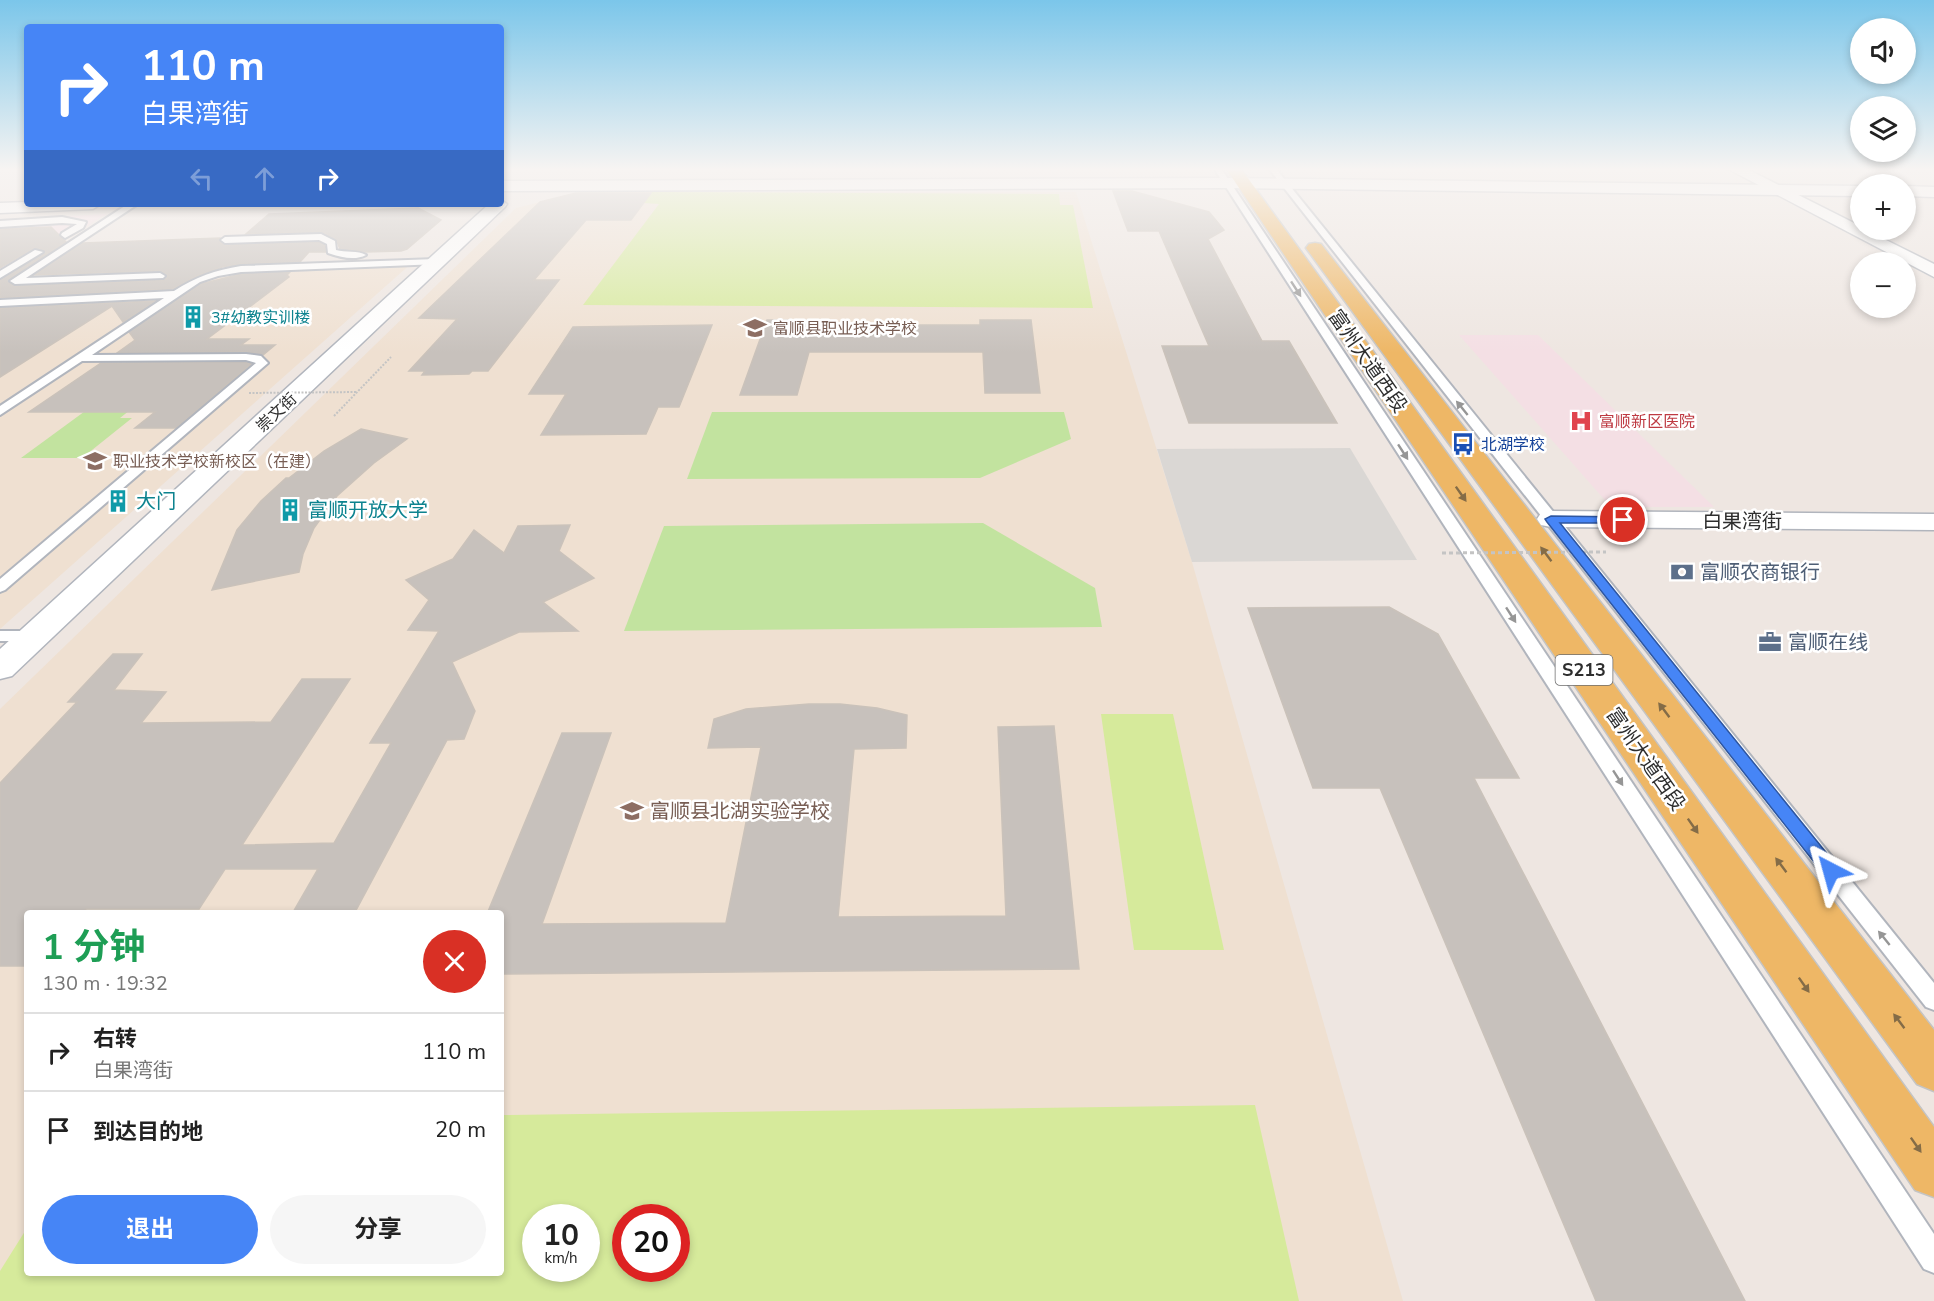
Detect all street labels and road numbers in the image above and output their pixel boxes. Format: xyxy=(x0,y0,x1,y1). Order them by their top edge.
street label: 富州大道西段 xyxy=(1322,304,1413,418)
street label: 崇文街 xyxy=(252,388,302,437)
street label: 白果湾街 xyxy=(1702,508,1782,535)
road number: S213 xyxy=(1556,655,1612,685)
street label: 富州大道西段 xyxy=(1600,702,1691,816)

